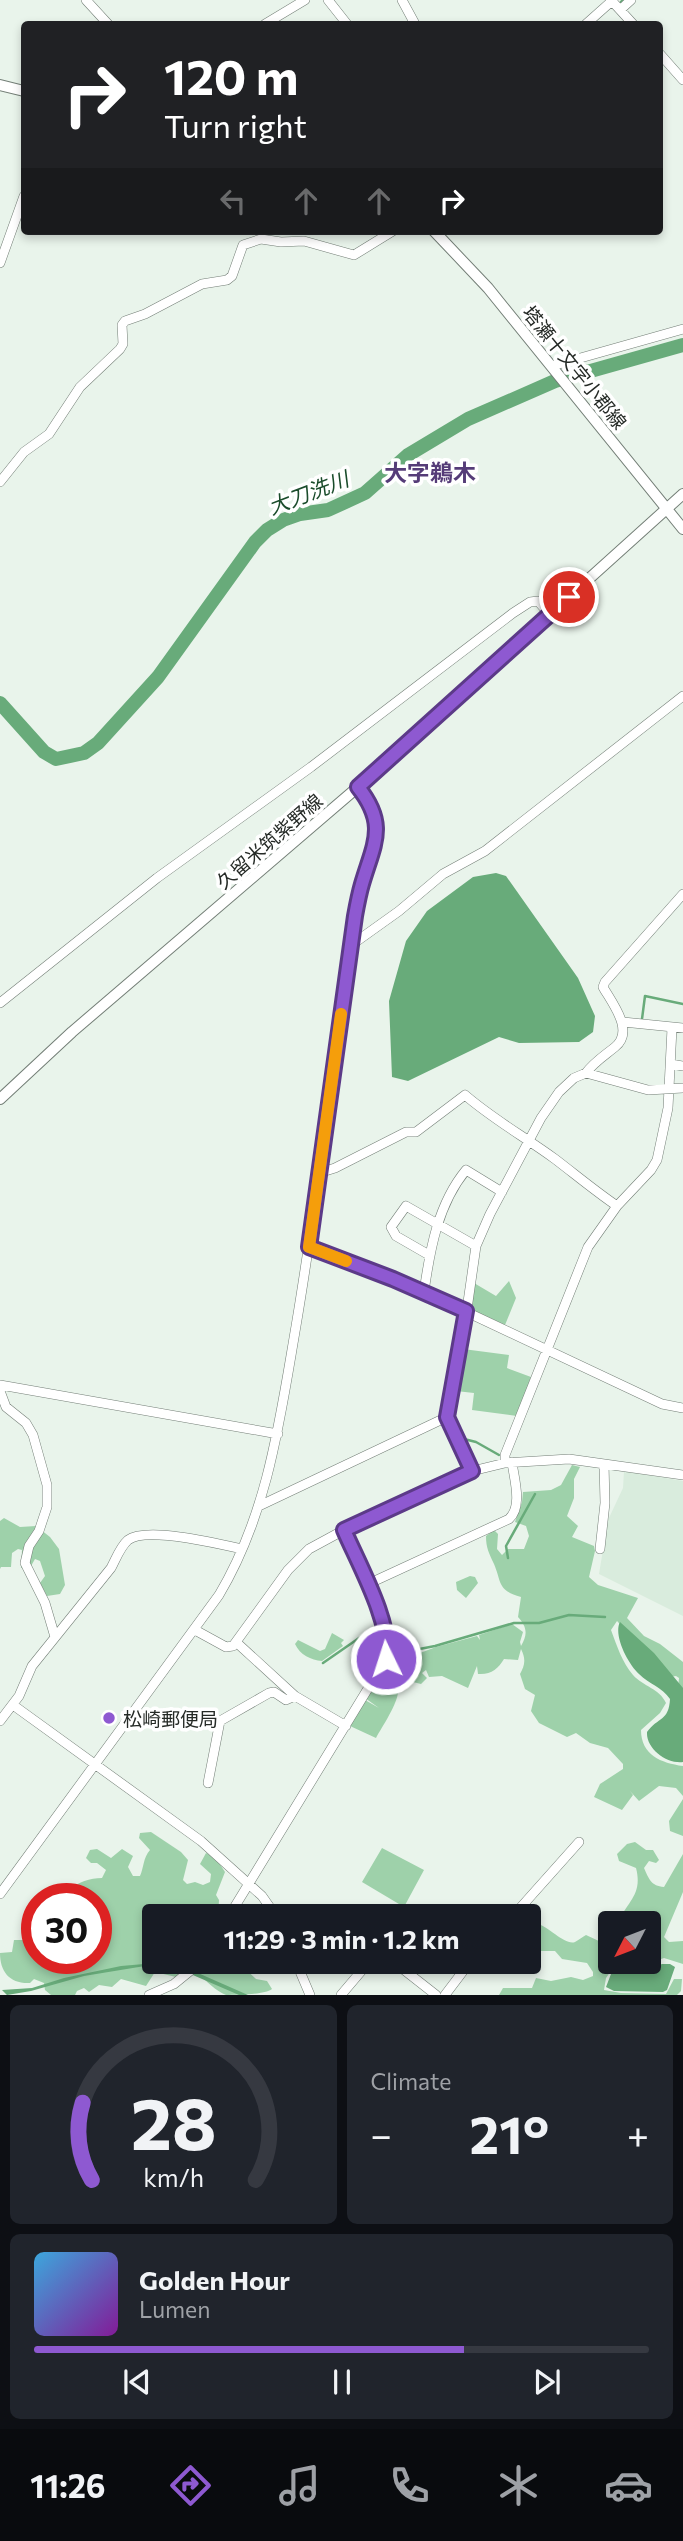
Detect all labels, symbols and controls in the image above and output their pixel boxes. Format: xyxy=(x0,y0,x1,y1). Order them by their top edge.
text: 120 m xyxy=(164,45,298,105)
icon: right xyxy=(49,49,140,140)
text: Turn right xyxy=(164,105,307,145)
icon: left xyxy=(214,182,252,220)
icon: ahead xyxy=(287,182,325,220)
icon: ahead xyxy=(360,182,398,220)
icon: right xyxy=(433,182,471,220)
street label: 塔瀬十文字小郡線 xyxy=(518,301,632,433)
district label: 大字鵜木 xyxy=(384,458,476,486)
water label: 大刀洗川 xyxy=(264,465,354,519)
pin xyxy=(539,567,599,627)
icon: arrive xyxy=(550,578,588,616)
street label: 久留米筑紫野線 xyxy=(211,789,327,893)
position arrow xyxy=(349,1622,423,1696)
place label: 松崎郵便局 xyxy=(123,1707,218,1730)
marker: 松崎郵便局 xyxy=(101,1710,117,1726)
speed limit sign: 30 xyxy=(21,1883,112,1974)
north arrow xyxy=(598,1911,662,1974)
map controls xyxy=(598,1911,661,1974)
text: 11:29 · 3 min · 1.2 km xyxy=(224,1923,459,1954)
text: Climate xyxy=(371,2067,452,2095)
text: 28 xyxy=(130,2077,216,2166)
text: 21° xyxy=(470,2101,549,2165)
text: − xyxy=(371,2110,392,2157)
text: + xyxy=(627,2110,649,2157)
text: km/h xyxy=(143,2162,204,2192)
text: Golden Hour xyxy=(139,2264,290,2295)
text: Lumen xyxy=(139,2295,210,2323)
icon: previous xyxy=(118,2363,156,2401)
icon: pause xyxy=(323,2363,361,2401)
icon: next xyxy=(528,2363,566,2401)
icon: directions xyxy=(166,2461,215,2510)
icon: music xyxy=(275,2461,324,2510)
icon: phone xyxy=(385,2461,434,2510)
icon: climate xyxy=(494,2461,543,2510)
icon: car xyxy=(604,2461,653,2510)
text: 11:26 xyxy=(30,2465,105,2505)

